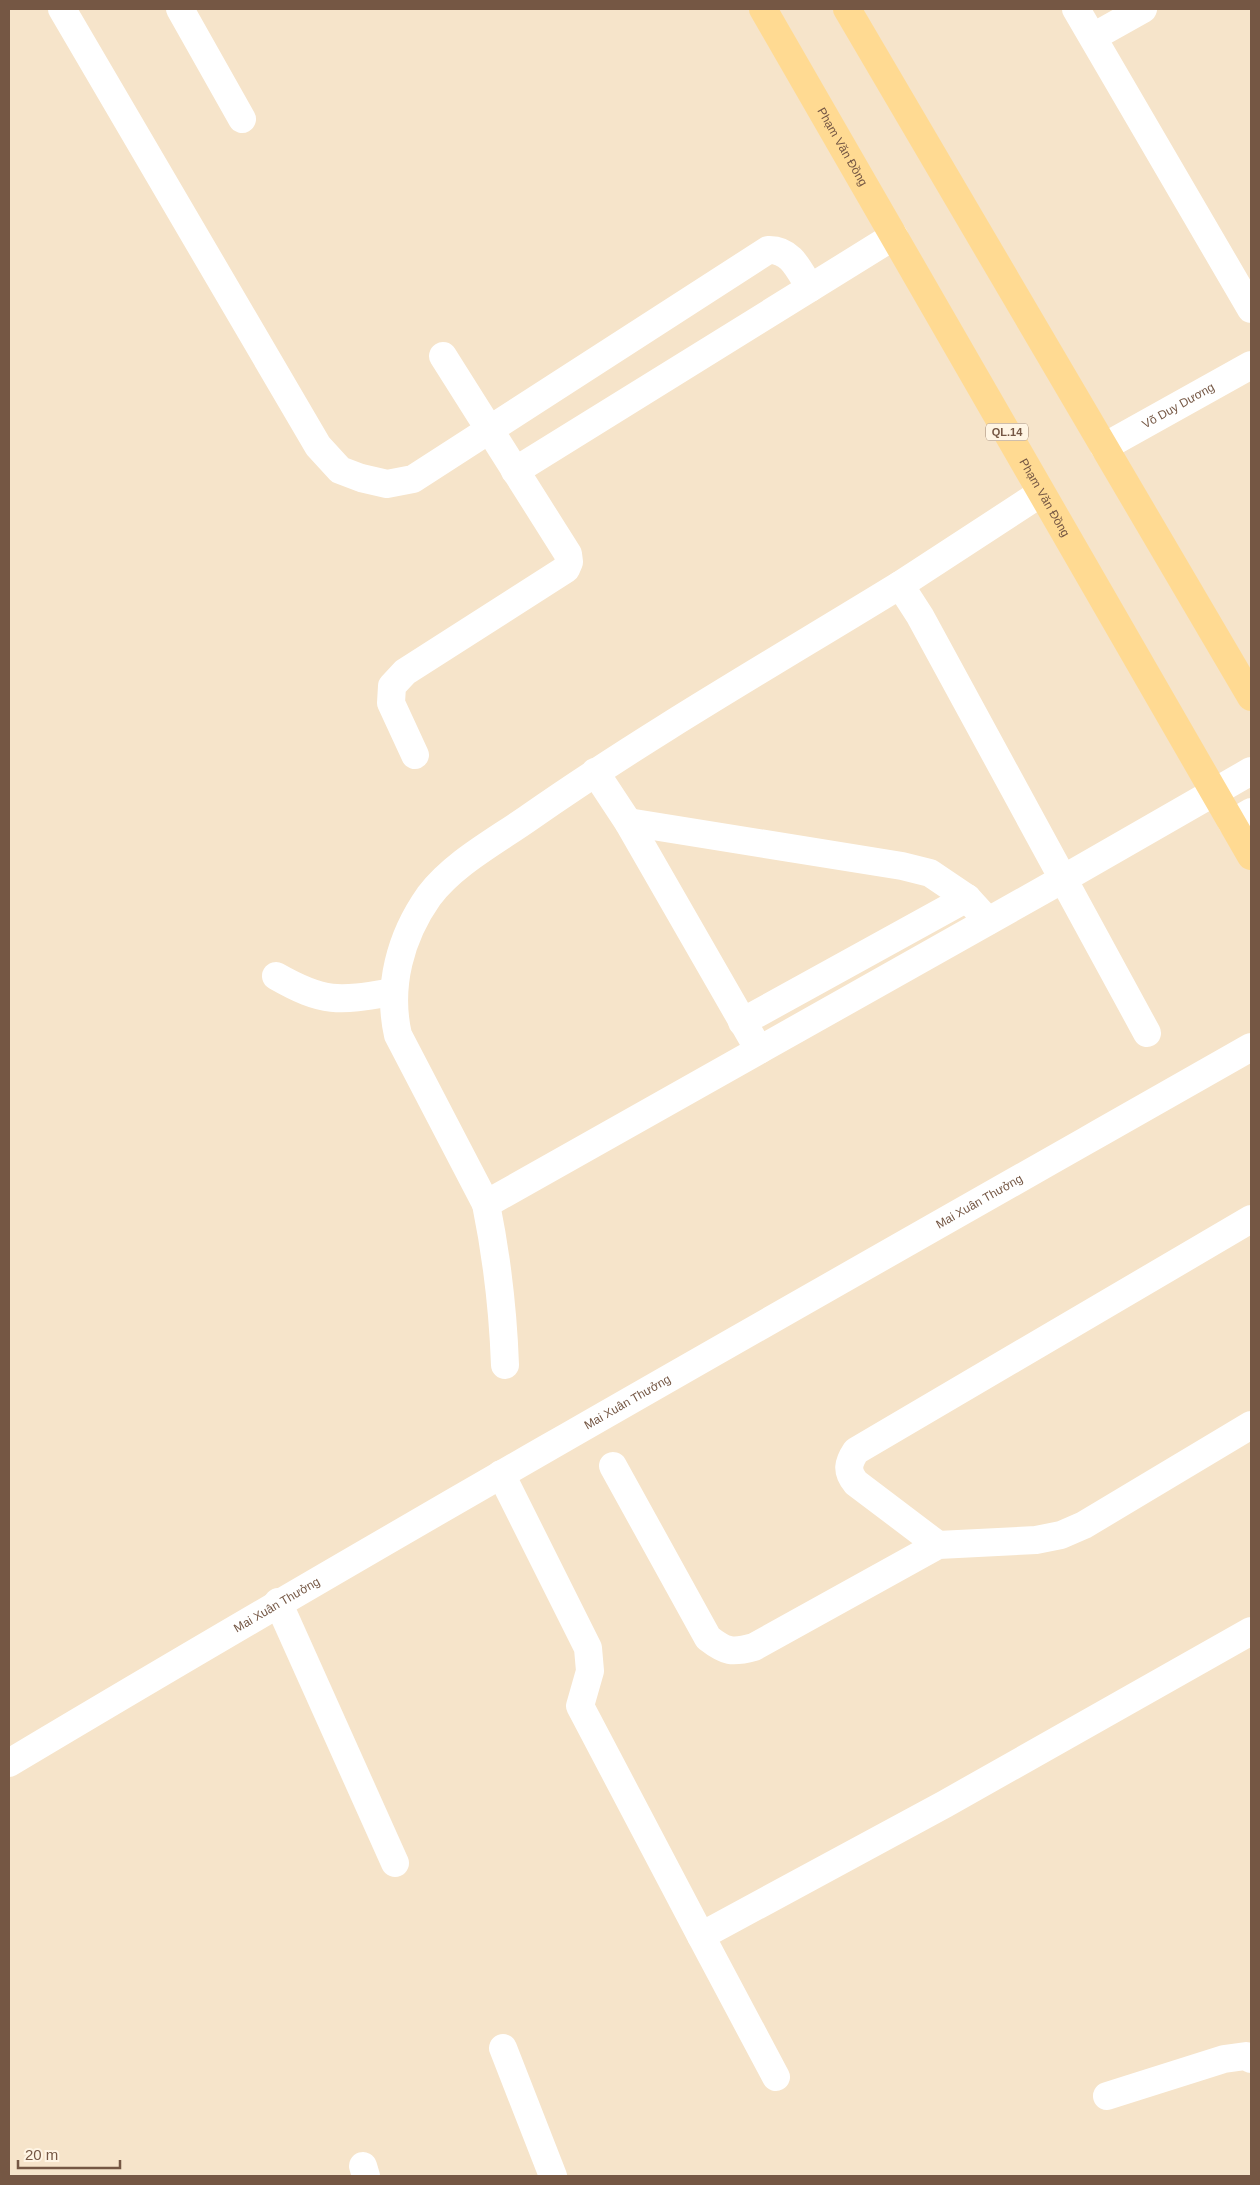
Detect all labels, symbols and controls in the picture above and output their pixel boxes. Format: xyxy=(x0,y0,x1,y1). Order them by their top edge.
street label: Phạm Văn Đồng xyxy=(814,105,870,188)
street label: Võ Duy Dương xyxy=(1140,380,1217,431)
road number: QL.14 xyxy=(986,424,1028,441)
street label: Phạm Văn Đồng xyxy=(1016,456,1073,539)
street label: Mai Xuân Thưởng xyxy=(933,1171,1025,1232)
street label: Mai Xuân Thưởng xyxy=(582,1372,673,1432)
street label: Mai Xuân Thưởng xyxy=(231,1574,322,1635)
scale bar xyxy=(18,2138,120,2170)
text: 20 m xyxy=(25,2146,58,2163)

